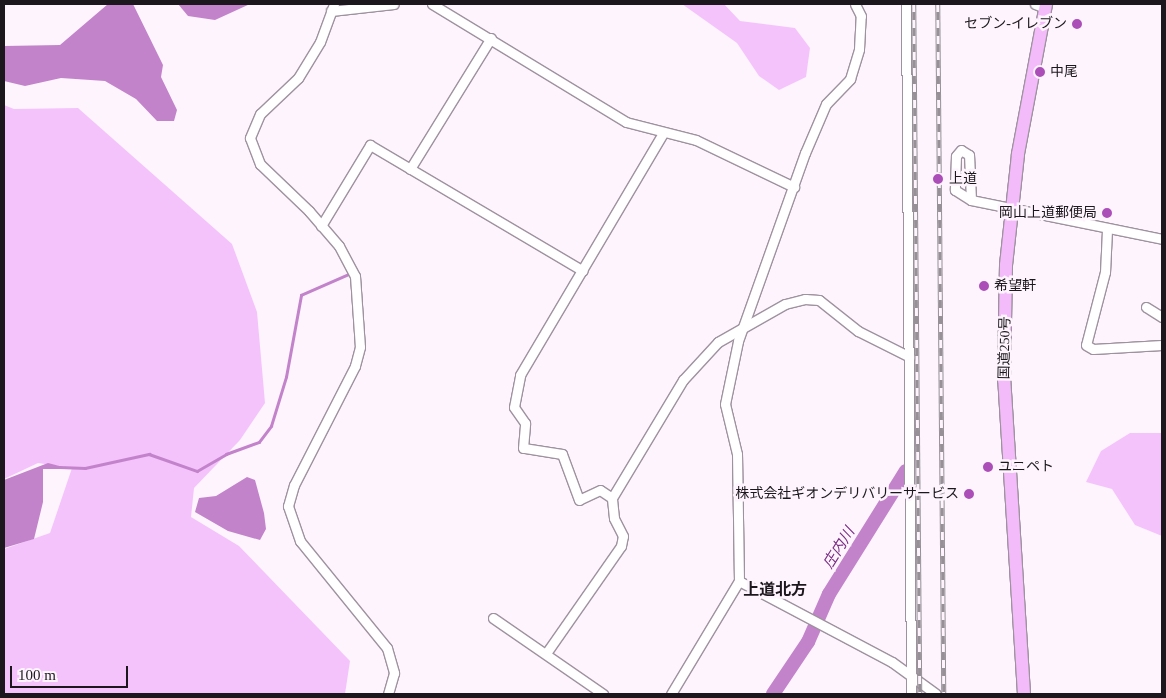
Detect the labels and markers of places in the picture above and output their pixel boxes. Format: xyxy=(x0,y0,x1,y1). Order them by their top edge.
place label: セブン-イレブン xyxy=(964,16,1067,32)
marker: セブン-イレブン xyxy=(1071,18,1083,30)
place label: 中尾 xyxy=(1050,64,1078,80)
marker: 中尾 xyxy=(1034,66,1046,78)
place label: 上道 xyxy=(949,171,977,187)
marker: 上道 xyxy=(931,172,945,186)
place label: 岡山上道郵便局 xyxy=(999,205,1097,221)
marker: 岡山上道郵便局 xyxy=(1101,207,1113,219)
place label: 希望軒 xyxy=(994,278,1036,294)
marker: 希望軒 xyxy=(978,280,990,292)
place label: ユニペト xyxy=(998,459,1054,475)
marker: ユニペト xyxy=(982,461,994,473)
place label: 株式会社ギオンデリバリーサービス xyxy=(735,486,959,502)
marker: 株式会社ギオンデリバリーサービス xyxy=(963,488,975,500)

